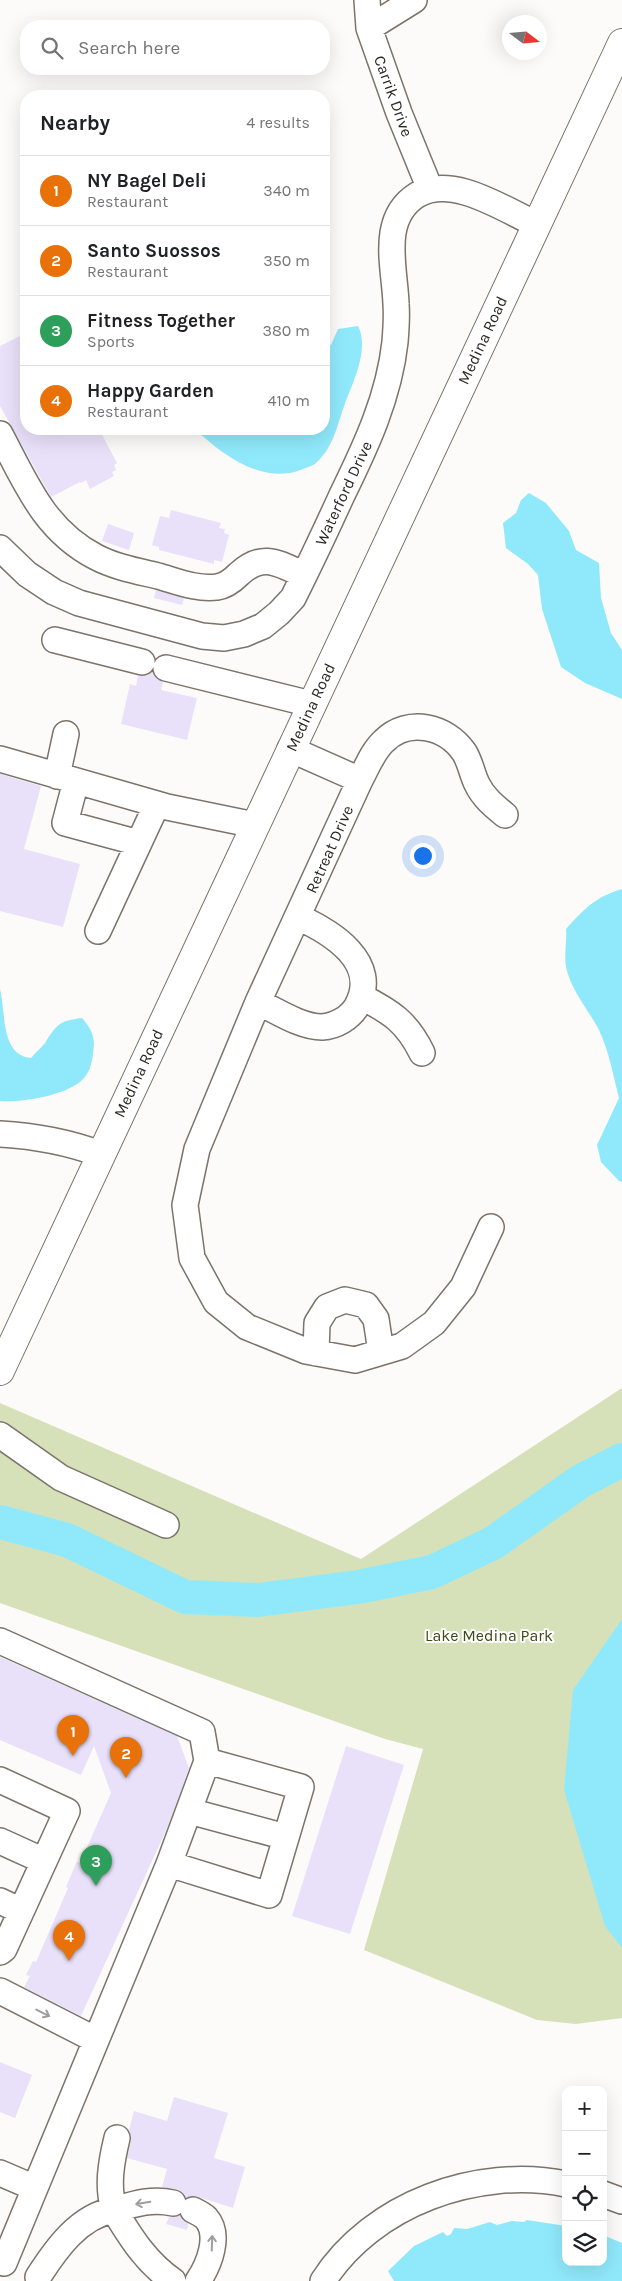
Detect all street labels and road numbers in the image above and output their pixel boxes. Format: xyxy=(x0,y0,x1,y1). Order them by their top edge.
street label: Carrik Drive xyxy=(370,53,417,139)
street label: Medina Road xyxy=(454,293,511,387)
street label: Waterford Drive xyxy=(311,438,376,549)
street label: Medina Road xyxy=(282,660,339,754)
street label: Retreat Drive xyxy=(302,802,357,896)
street label: Medina Road xyxy=(110,1026,167,1120)

